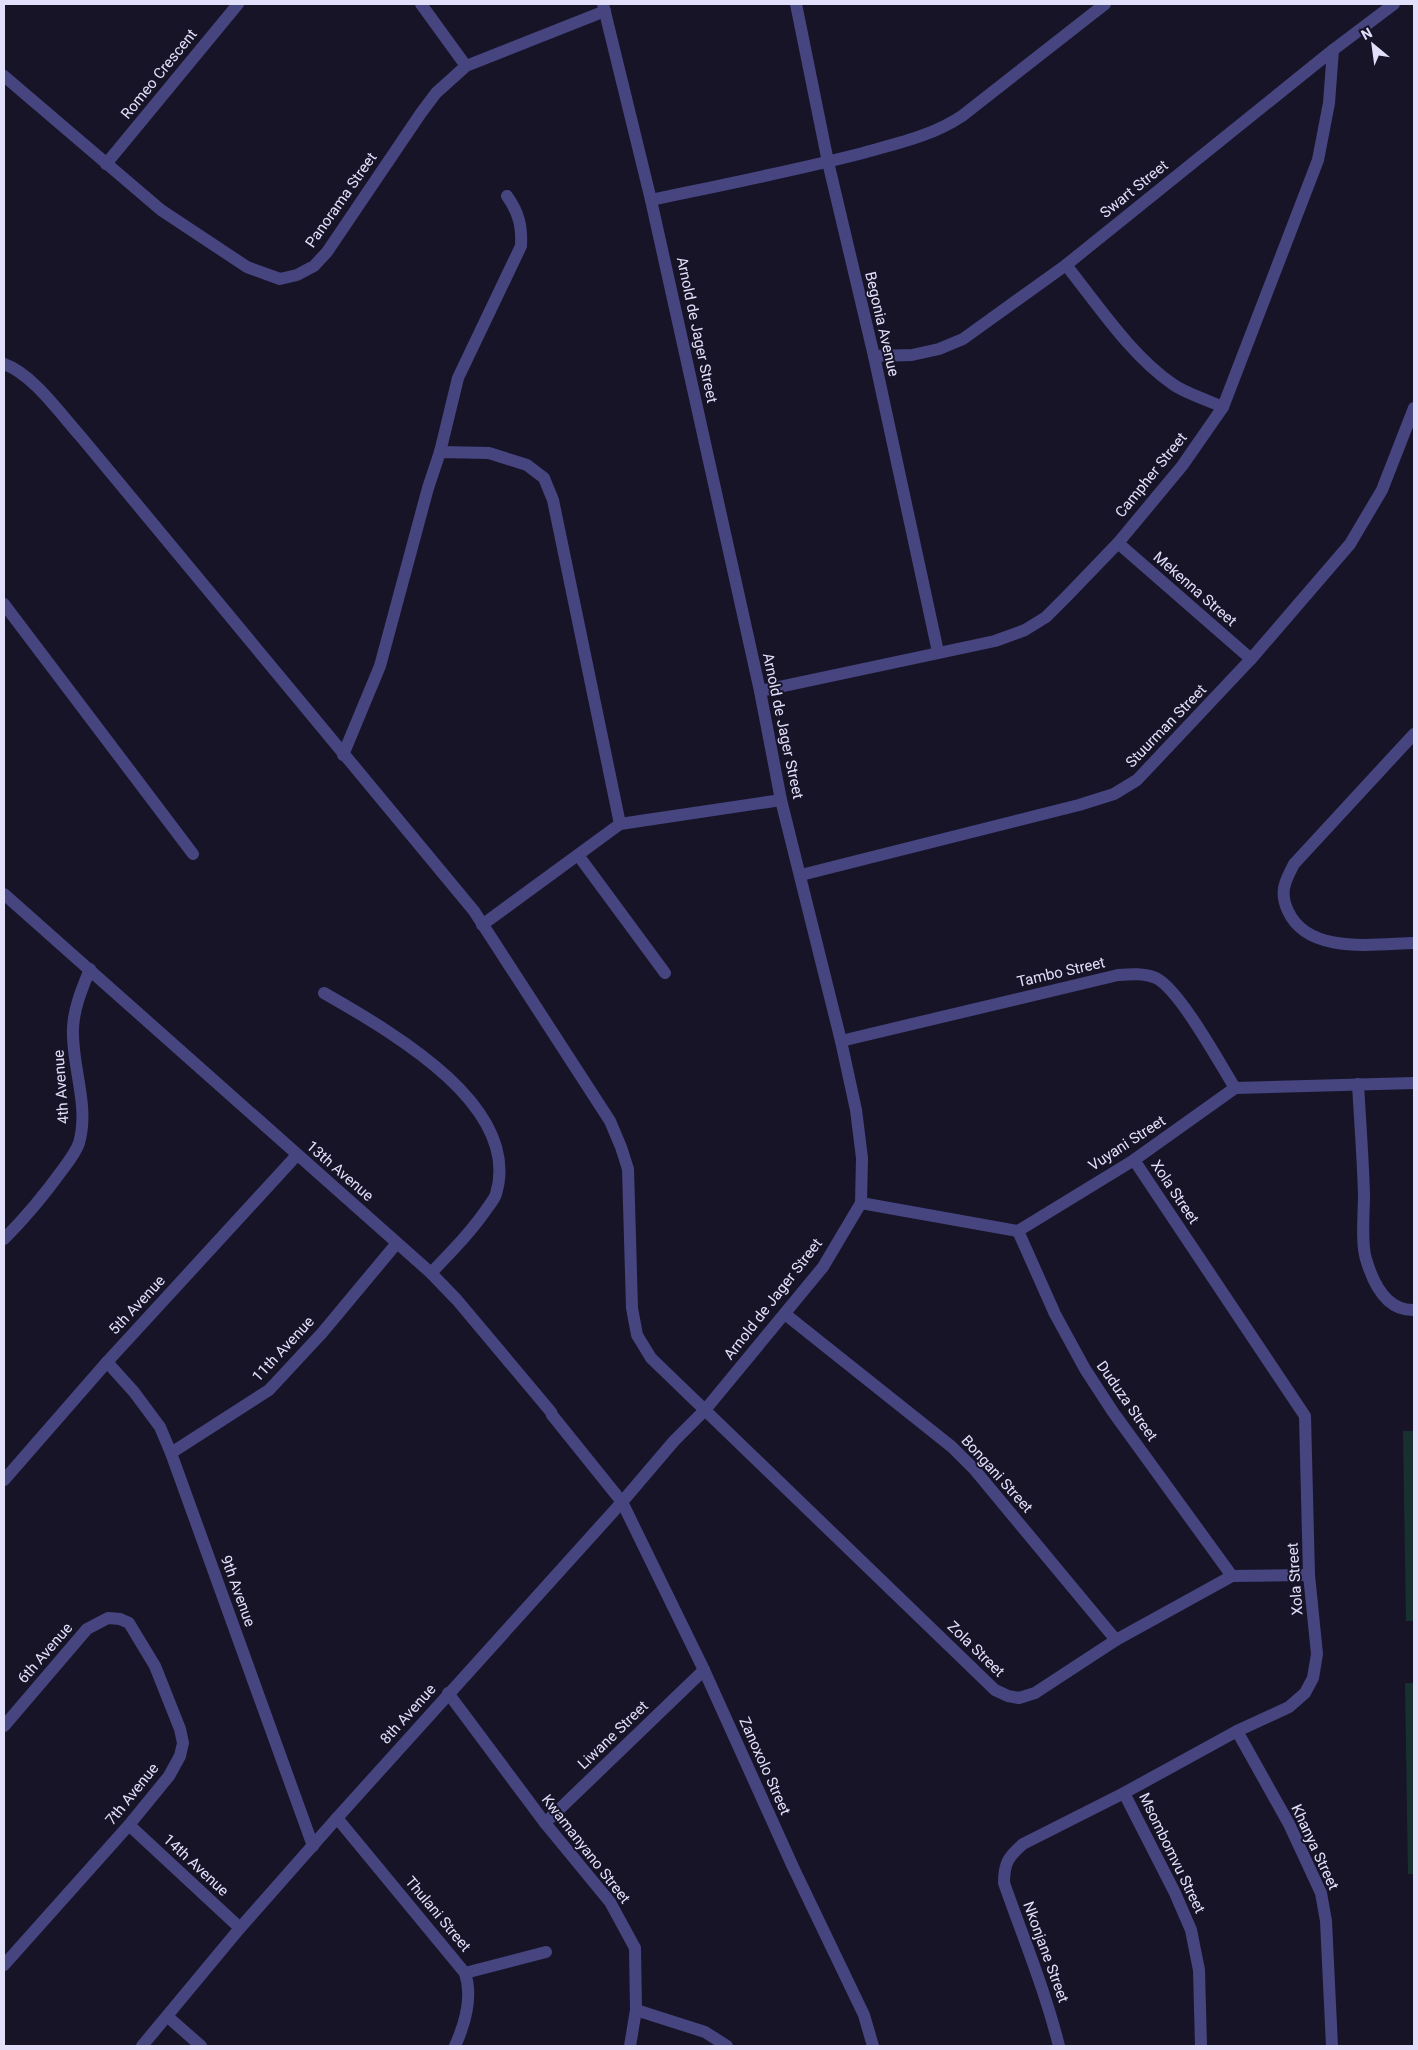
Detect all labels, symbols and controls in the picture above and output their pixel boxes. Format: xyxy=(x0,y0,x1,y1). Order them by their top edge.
north arrow xyxy=(1348,20,1398,70)
text: N xyxy=(1358,24,1375,43)
street label: Romeo Crescent xyxy=(117,25,201,123)
street label: Panorama Street xyxy=(302,149,381,251)
street label: Swart Street xyxy=(1096,156,1172,222)
street label: Arnold de Jager Street xyxy=(673,255,721,405)
street label: Begonia Avenue xyxy=(861,270,903,378)
street label: Campher Street xyxy=(1111,429,1191,521)
street label: Mekenna Street xyxy=(1150,548,1240,630)
street label: Arnold de Jager Street xyxy=(759,651,807,801)
street label: Stuurman Street xyxy=(1122,681,1210,771)
street label: Tambo Street xyxy=(1015,953,1107,991)
street label: 4th Avenue xyxy=(49,1049,73,1125)
street label: Vuyani Street xyxy=(1085,1111,1169,1175)
street label: 13th Avenue xyxy=(303,1137,377,1205)
street label: Xola Street xyxy=(1147,1157,1203,1227)
street label: Arnold de Jager Street xyxy=(720,1235,826,1363)
street label: 5th Avenue xyxy=(105,1272,169,1338)
street label: 11th Avenue xyxy=(248,1313,318,1385)
street label: Duduza Street xyxy=(1093,1357,1161,1445)
street label: Bongani Street xyxy=(958,1432,1037,1516)
street label: Xola Street xyxy=(1283,1542,1307,1616)
street label: 9th Avenue xyxy=(217,1553,259,1629)
street label: Zola Street xyxy=(944,1617,1008,1681)
street label: 6th Avenue xyxy=(14,1619,76,1687)
street label: 8th Avenue xyxy=(376,1680,440,1748)
street label: Liwane Street xyxy=(574,1697,652,1773)
street label: Zanoxolo Street xyxy=(735,1714,795,1818)
street label: 7th Avenue xyxy=(102,1759,162,1829)
street label: Msombomvu Street xyxy=(1135,1790,1209,1916)
street label: Kwamanyano Street xyxy=(538,1791,634,1907)
street label: Khanya Street xyxy=(1287,1801,1343,1893)
street label: 14th Avenue xyxy=(160,1830,232,1900)
street label: Thulani Street xyxy=(401,1873,475,1955)
street label: Nkonjane Street xyxy=(1019,1899,1073,2005)

